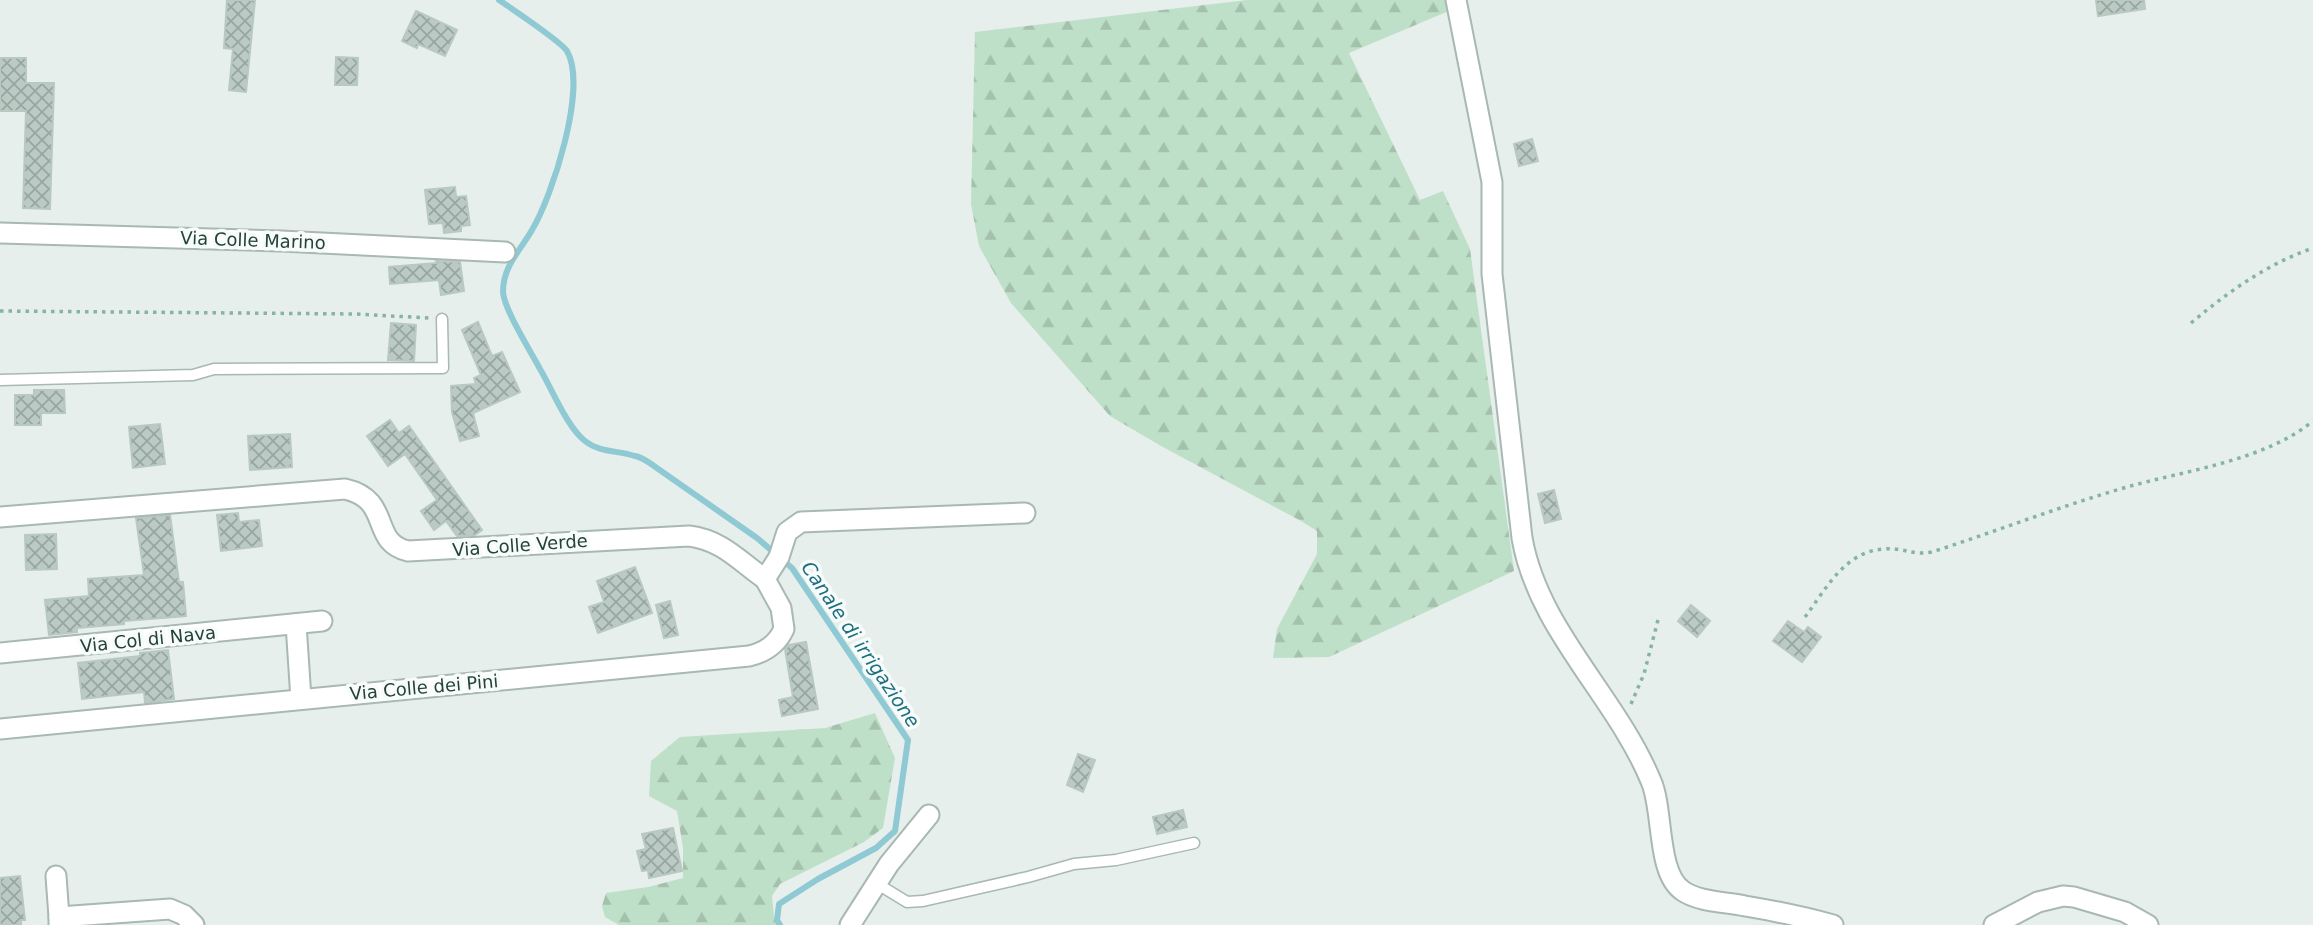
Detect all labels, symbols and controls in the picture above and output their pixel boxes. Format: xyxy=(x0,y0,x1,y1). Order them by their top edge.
street label: Via Colle Marino xyxy=(180,227,326,253)
street label: Via Colle Verde xyxy=(452,530,588,560)
water label: Canale di irrigazione xyxy=(797,557,925,731)
street label: Via Col di Nava xyxy=(79,621,217,657)
street label: Via Colle dei Pini xyxy=(349,670,499,704)

